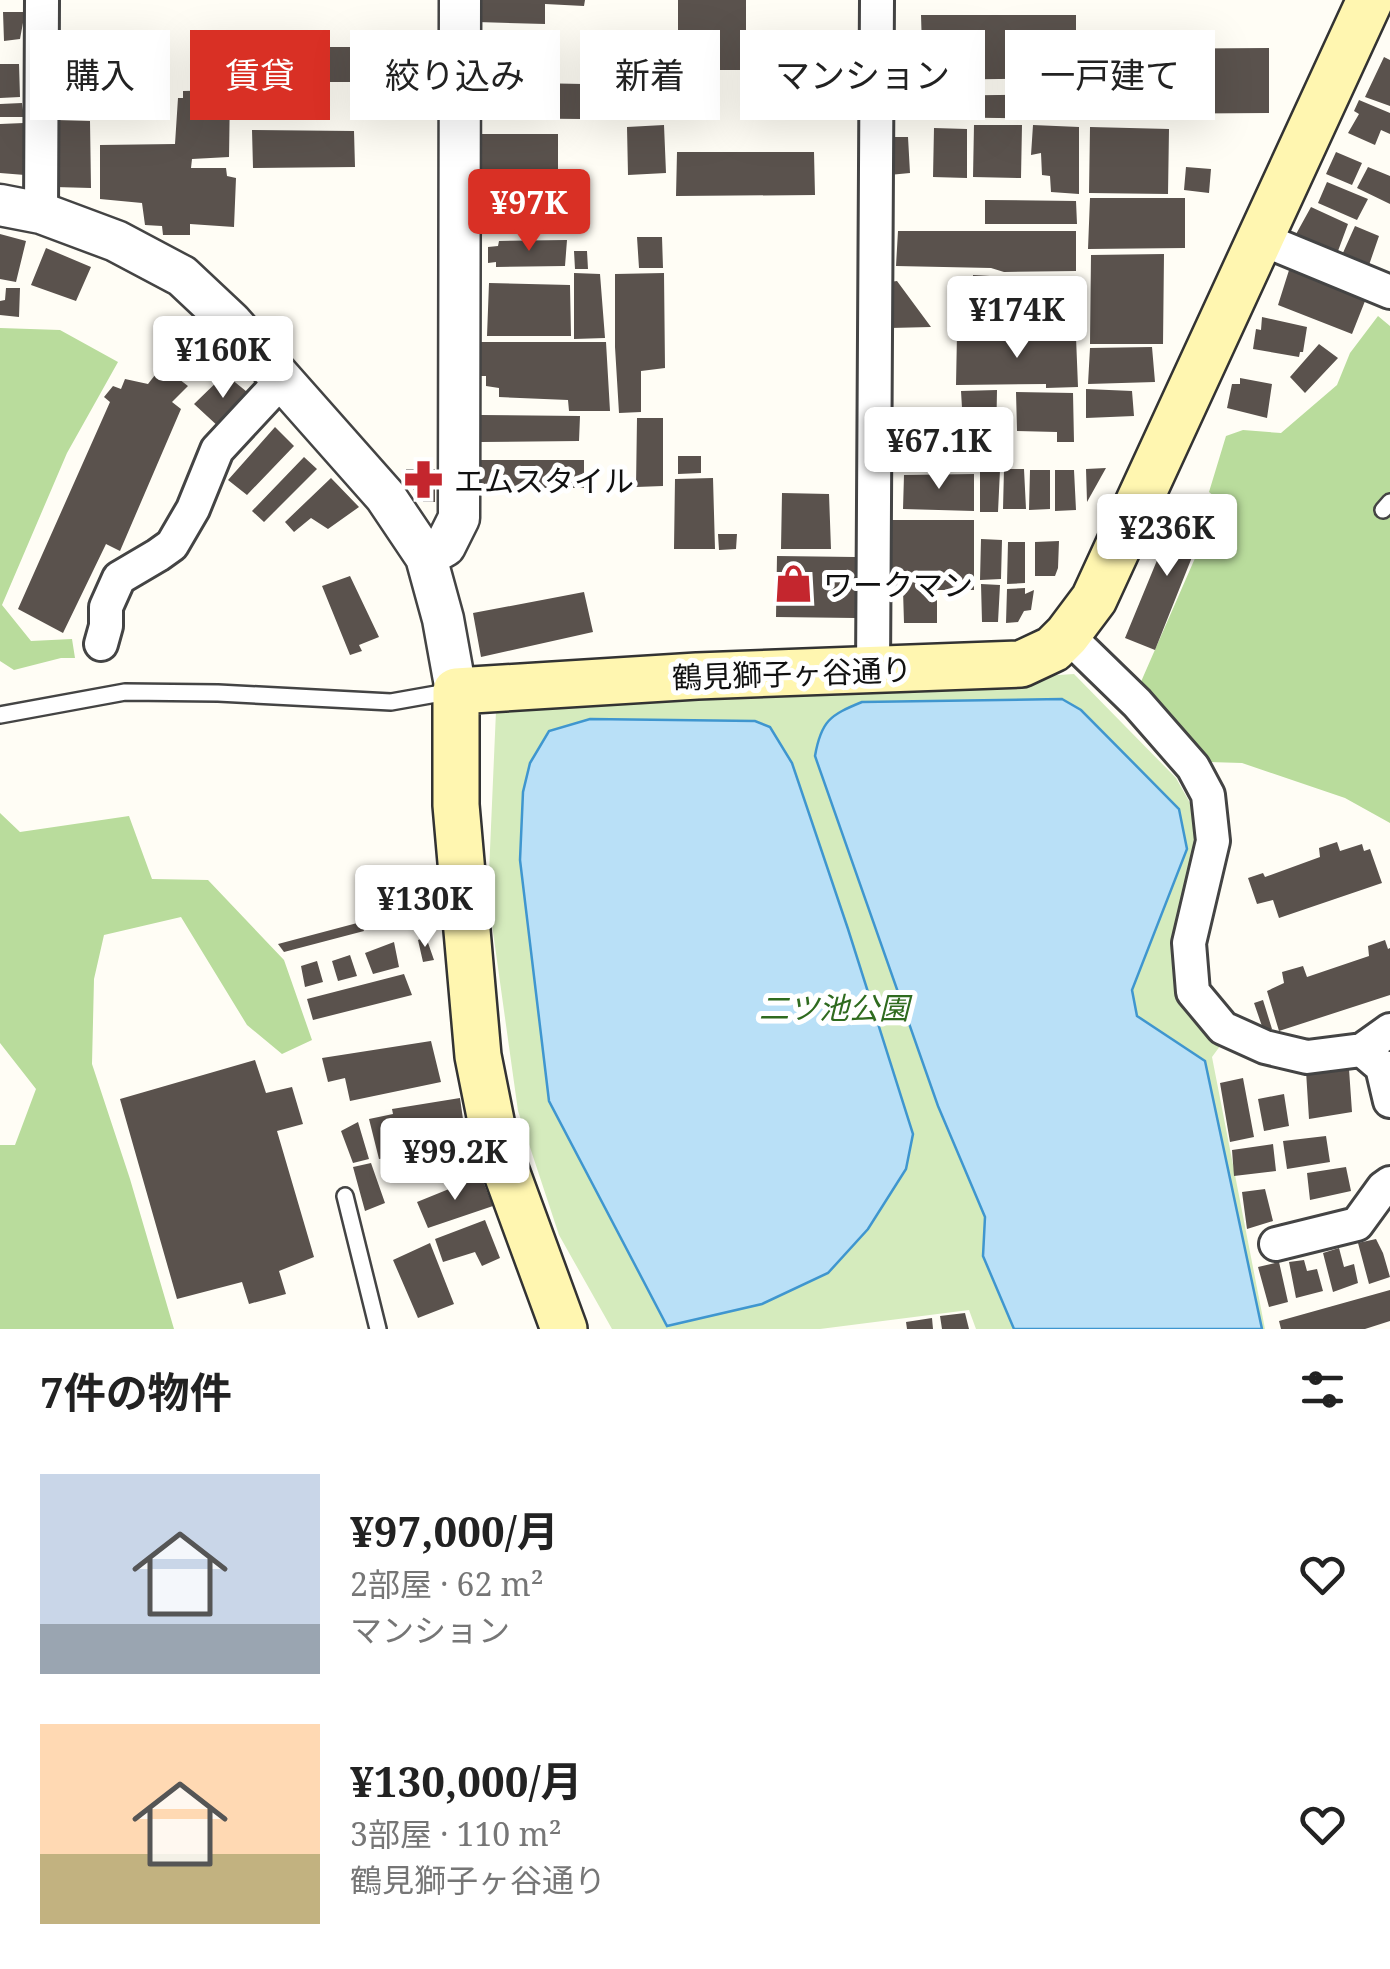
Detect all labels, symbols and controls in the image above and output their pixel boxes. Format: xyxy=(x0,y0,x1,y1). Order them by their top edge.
chip: 購入 xyxy=(30,30,170,120)
chip: 賃貸 xyxy=(190,30,330,120)
chip: 絞り込み xyxy=(350,30,560,120)
chip: 新着 xyxy=(580,30,720,120)
chip: マンション xyxy=(740,30,985,120)
chip: 一戸建て xyxy=(1005,30,1215,120)
pin: ¥97K xyxy=(470,169,588,254)
text: ¥97K xyxy=(490,180,568,223)
pin: ¥174K xyxy=(947,276,1087,361)
text: ¥174K xyxy=(969,287,1065,330)
pin: ¥160K xyxy=(153,316,293,401)
text: ¥160K xyxy=(175,327,271,370)
pin: ¥67.1K xyxy=(858,407,1020,492)
text: ¥67.1K xyxy=(886,418,992,461)
pharmacy icon: エムスタイル xyxy=(403,459,445,501)
place label: エムスタイル xyxy=(454,460,634,501)
pin: ¥236K xyxy=(1097,494,1237,579)
text: ¥236K xyxy=(1119,505,1215,548)
shop icon: ワークマン xyxy=(772,563,814,605)
place label: ワークマン xyxy=(823,564,973,605)
street label: 鶴見獅子ヶ谷通り xyxy=(671,648,913,698)
pin: ¥130K xyxy=(355,865,495,950)
text: ¥130K xyxy=(377,876,473,919)
park label: 二ツ池公園 xyxy=(759,987,913,1028)
pin: ¥99.2K xyxy=(374,1118,536,1203)
text: ¥99.2K xyxy=(402,1129,508,1172)
icon: filters xyxy=(1295,1362,1350,1417)
text: 7件の物件 xyxy=(40,1363,232,1420)
text: ¥97,000/月 xyxy=(350,1502,559,1559)
icon: home xyxy=(120,1514,240,1634)
icon: heart xyxy=(1295,1547,1350,1602)
text: 2部屋 · 62 m² xyxy=(350,1562,544,1605)
text: マンション xyxy=(350,1608,510,1651)
text: ¥130,000/月 xyxy=(350,1752,583,1809)
icon: home xyxy=(120,1764,240,1884)
icon: heart xyxy=(1295,1797,1350,1852)
text: 3部屋 · 110 m² xyxy=(350,1812,562,1855)
text: 鶴見獅子ヶ谷通り xyxy=(350,1858,606,1901)

